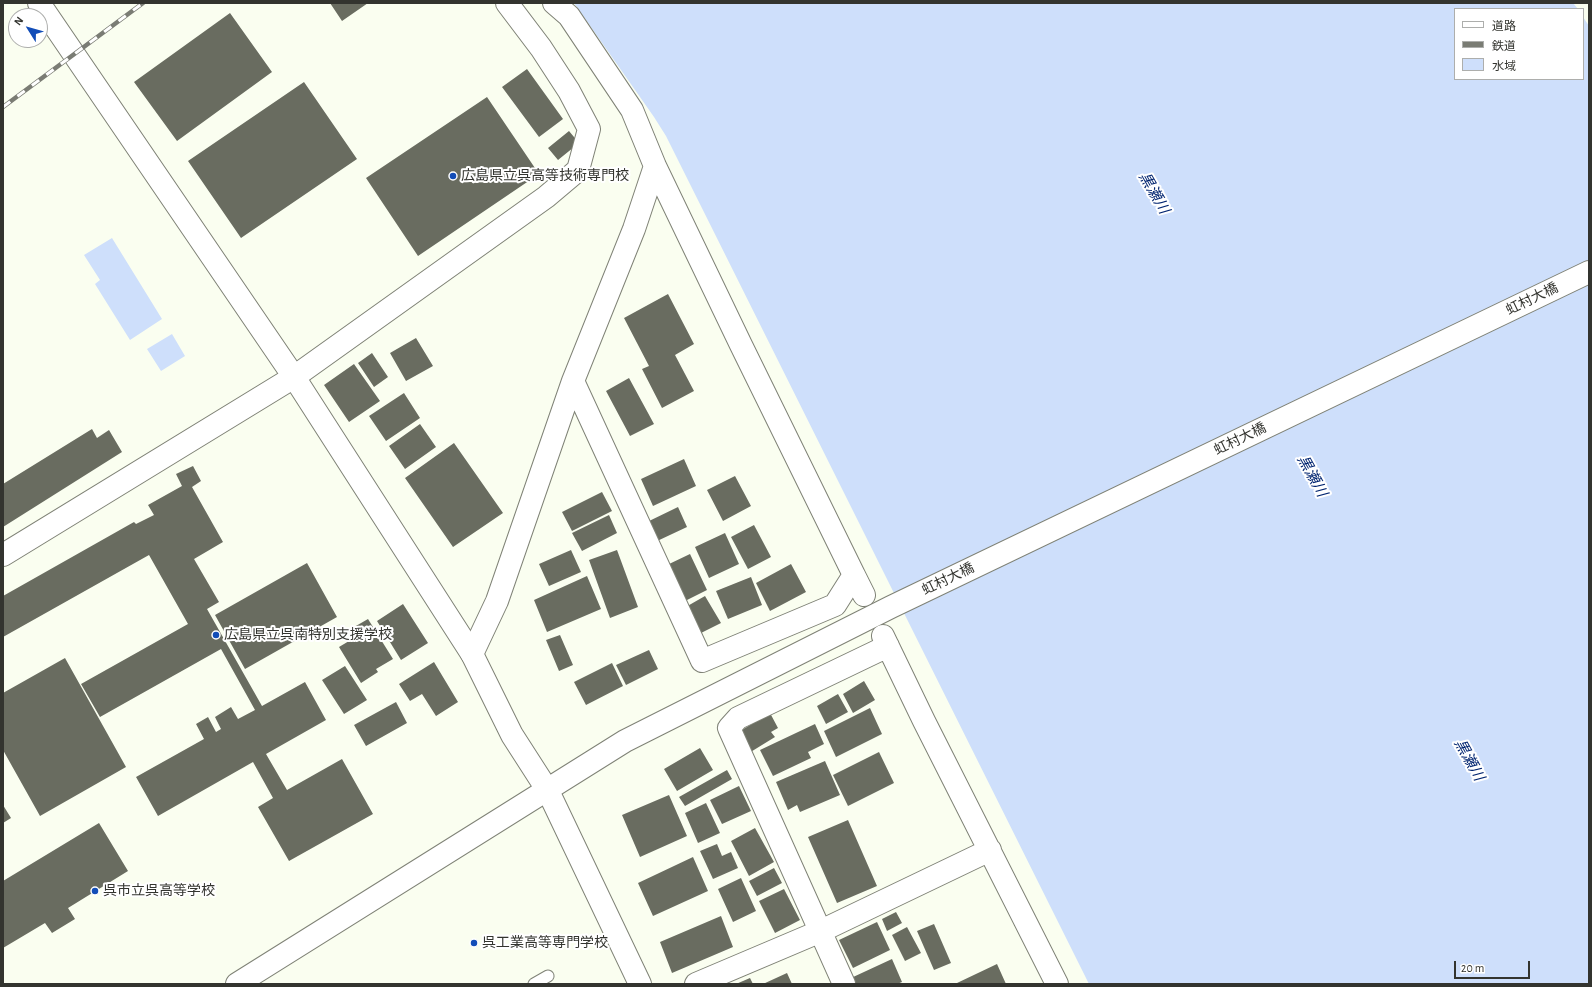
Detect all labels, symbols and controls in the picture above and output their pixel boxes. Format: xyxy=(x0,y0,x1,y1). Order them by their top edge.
north arrow xyxy=(8,8,48,48)
legend xyxy=(1454,8,1584,80)
text: N xyxy=(12,15,26,27)
text: 道路 xyxy=(1492,20,1516,32)
text: 鉄道 xyxy=(1492,40,1516,52)
text: 水域 xyxy=(1492,60,1516,72)
place label: 広島県立呉高等技術専門校 xyxy=(461,168,629,184)
water label: 黒瀬川 xyxy=(1135,169,1173,217)
marker: 広島県立呉高等技術専門校 xyxy=(448,171,458,181)
street label: 虹村大橋 xyxy=(1503,279,1561,319)
street label: 虹村大橋 xyxy=(1211,419,1269,459)
water label: 黒瀬川 xyxy=(1293,452,1331,500)
street label: 虹村大橋 xyxy=(919,559,977,599)
place label: 広島県立呉南特別支援学校 xyxy=(224,627,392,643)
marker: 広島県立呉南特別支援学校 xyxy=(211,630,221,640)
water label: 黒瀬川 xyxy=(1450,736,1488,784)
place label: 呉市立呉高等学校 xyxy=(103,883,215,899)
marker: 呉市立呉高等学校 xyxy=(90,886,100,896)
place label: 呉工業高等専門学校 xyxy=(482,935,608,951)
marker: 呉工業高等専門学校 xyxy=(469,938,479,948)
scale bar xyxy=(1456,953,1532,979)
text: 20 m xyxy=(1461,962,1484,974)

